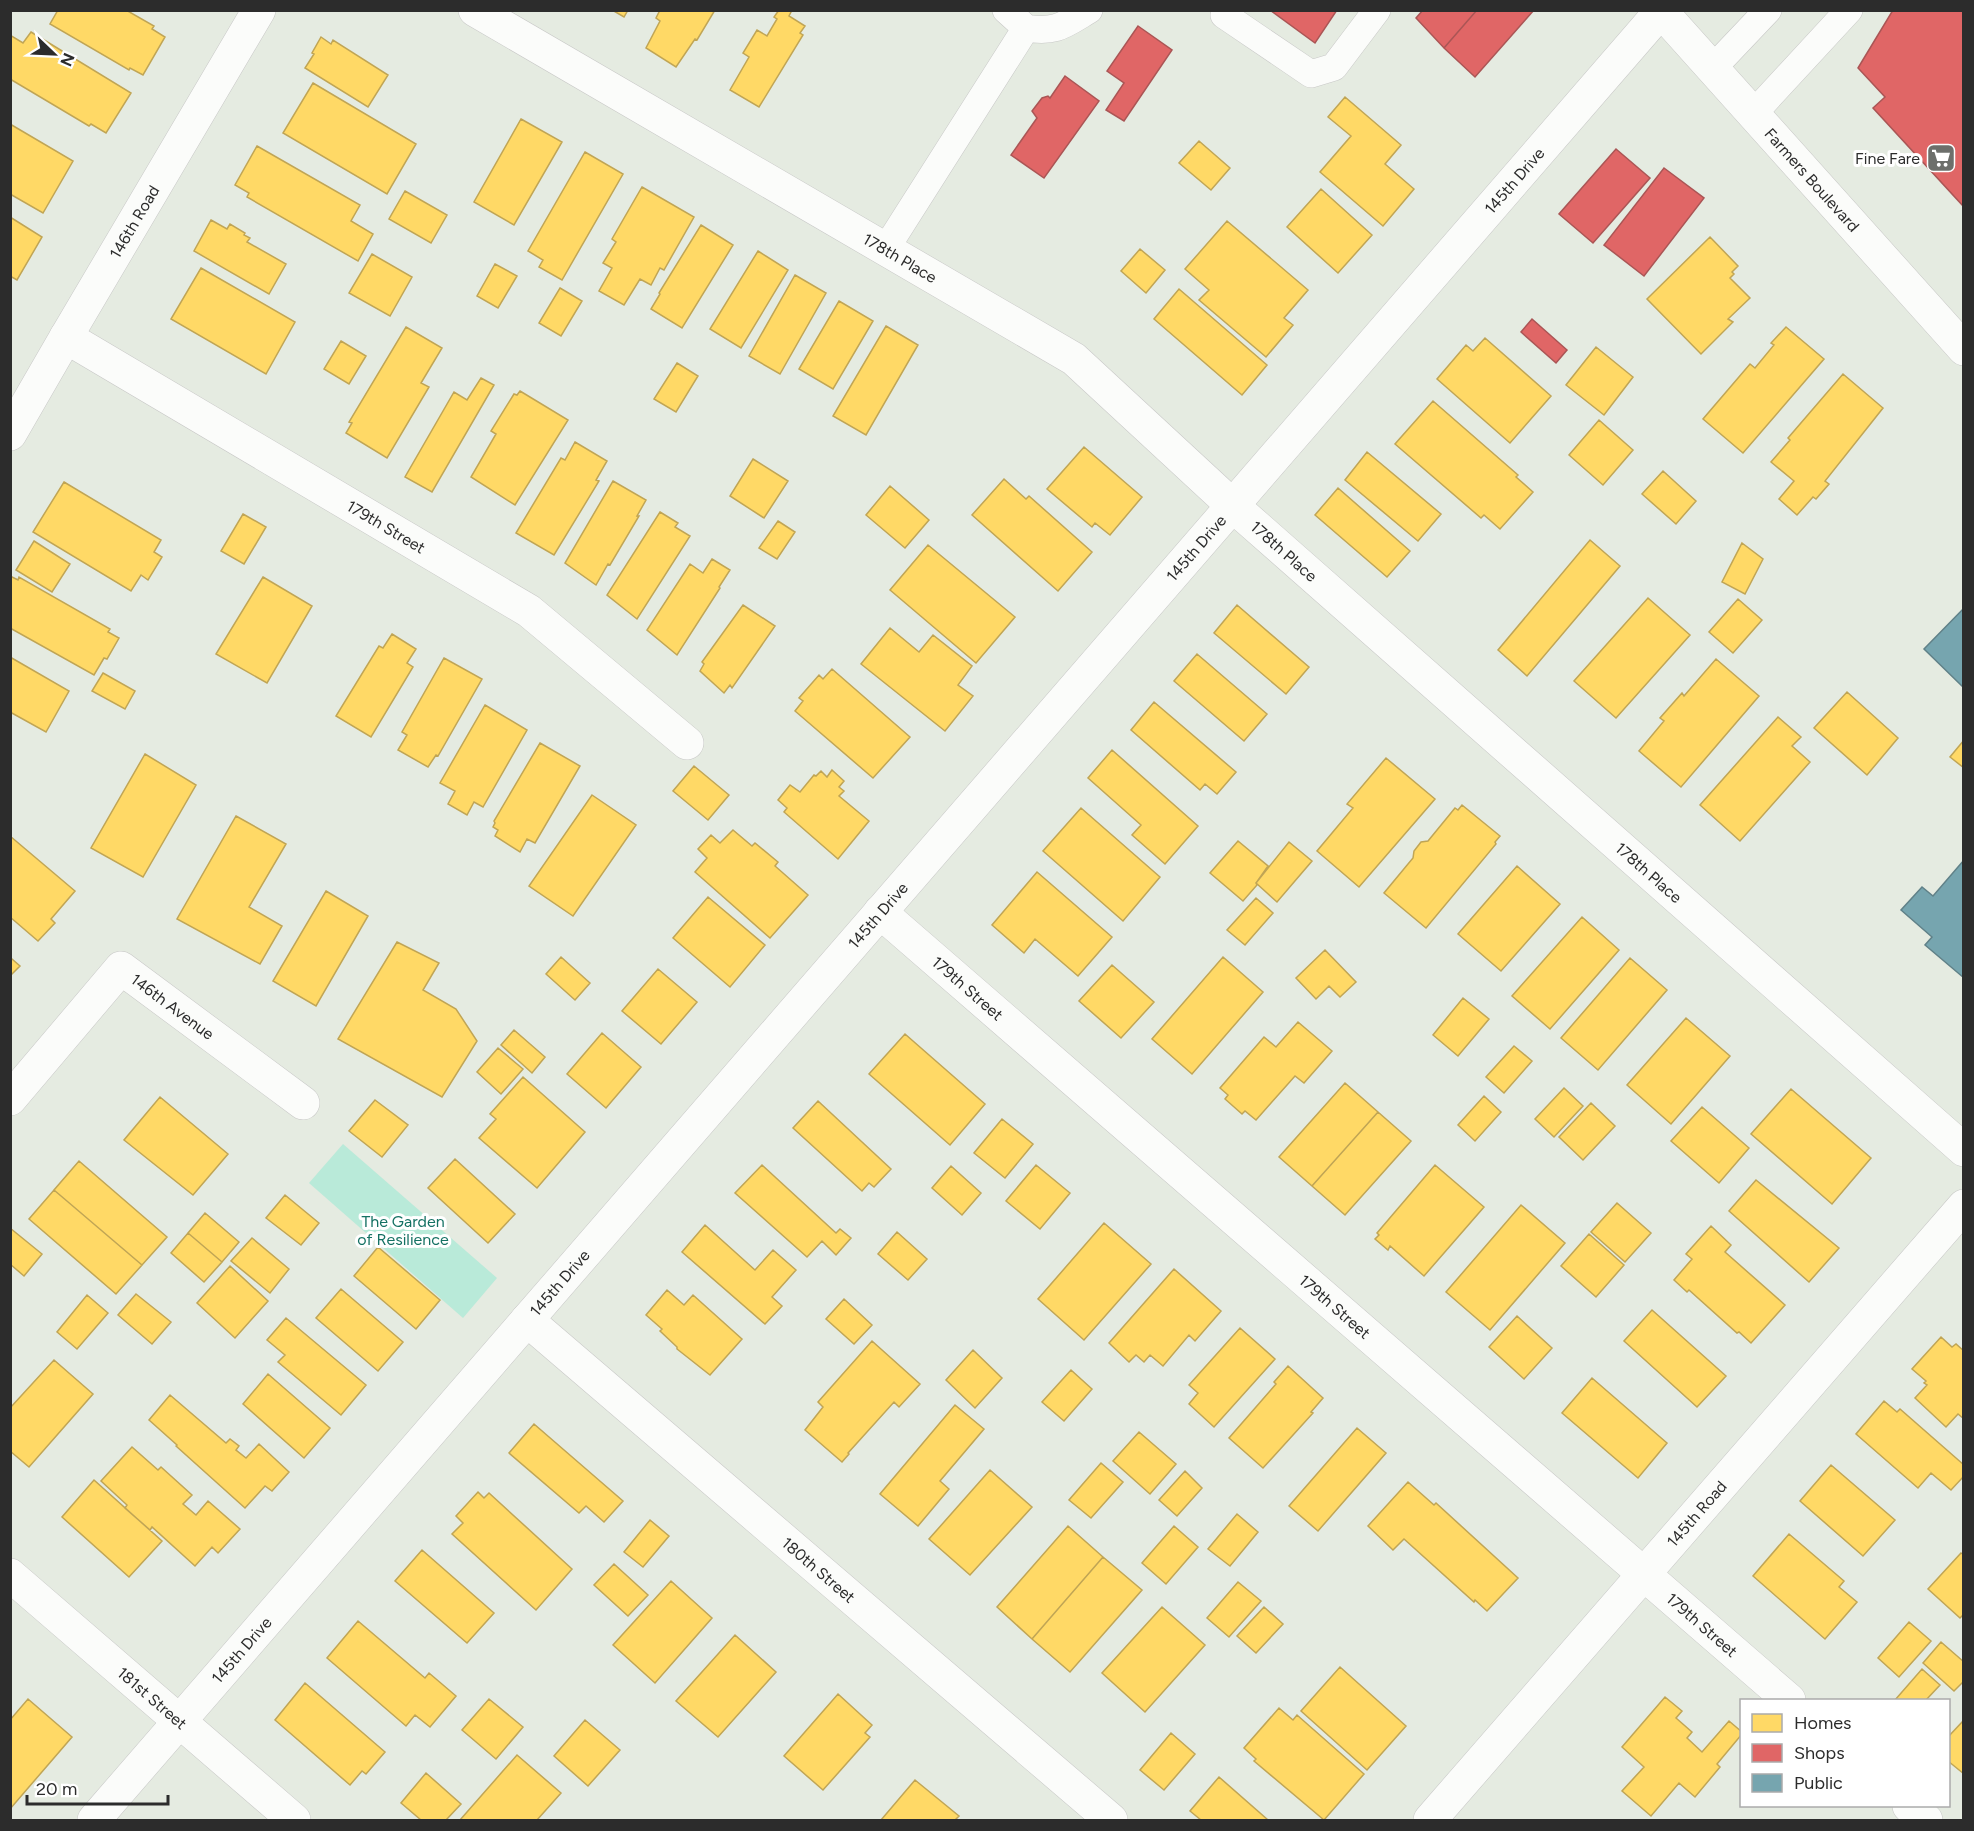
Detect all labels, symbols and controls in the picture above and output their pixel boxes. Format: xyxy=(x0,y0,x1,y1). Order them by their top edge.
north arrow xyxy=(24,24,84,84)
text: N xyxy=(56,50,79,69)
street label: Farmers Boulevard xyxy=(1761,124,1864,235)
supermarket icon: Fine Fare xyxy=(1925,142,1957,174)
street label: 145th Drive xyxy=(1480,143,1548,218)
place label: Fine Fare xyxy=(1855,149,1920,168)
street label: 146th Road xyxy=(105,182,163,261)
street label: 178th Place xyxy=(860,229,941,287)
street label: 179th Street xyxy=(343,496,429,557)
street label: 145th Drive xyxy=(1162,511,1230,585)
street label: 178th Place xyxy=(1247,517,1322,586)
street label: 178th Place xyxy=(1612,838,1686,907)
street label: 145th Drive xyxy=(844,878,912,952)
street label: 179th Street xyxy=(928,952,1007,1024)
street label: 146th Avenue xyxy=(127,969,218,1043)
park label: The Garden of Resilience xyxy=(357,1212,449,1249)
street label: 145th Drive xyxy=(526,1245,594,1320)
street label: 179th Street xyxy=(1295,1270,1374,1342)
street label: 145th Road xyxy=(1662,1477,1730,1551)
street label: 180th Street xyxy=(778,1533,859,1606)
street label: 179th Street xyxy=(1663,1589,1742,1661)
street label: 145th Drive xyxy=(207,1613,275,1687)
street label: 181st Street xyxy=(114,1663,191,1733)
legend xyxy=(1740,1699,1950,1807)
text: Homes xyxy=(1794,1712,1852,1734)
text: Shops xyxy=(1794,1742,1845,1764)
scale bar xyxy=(27,1768,168,1806)
text: Public xyxy=(1794,1772,1843,1794)
text: 20 m xyxy=(36,1778,77,1800)

